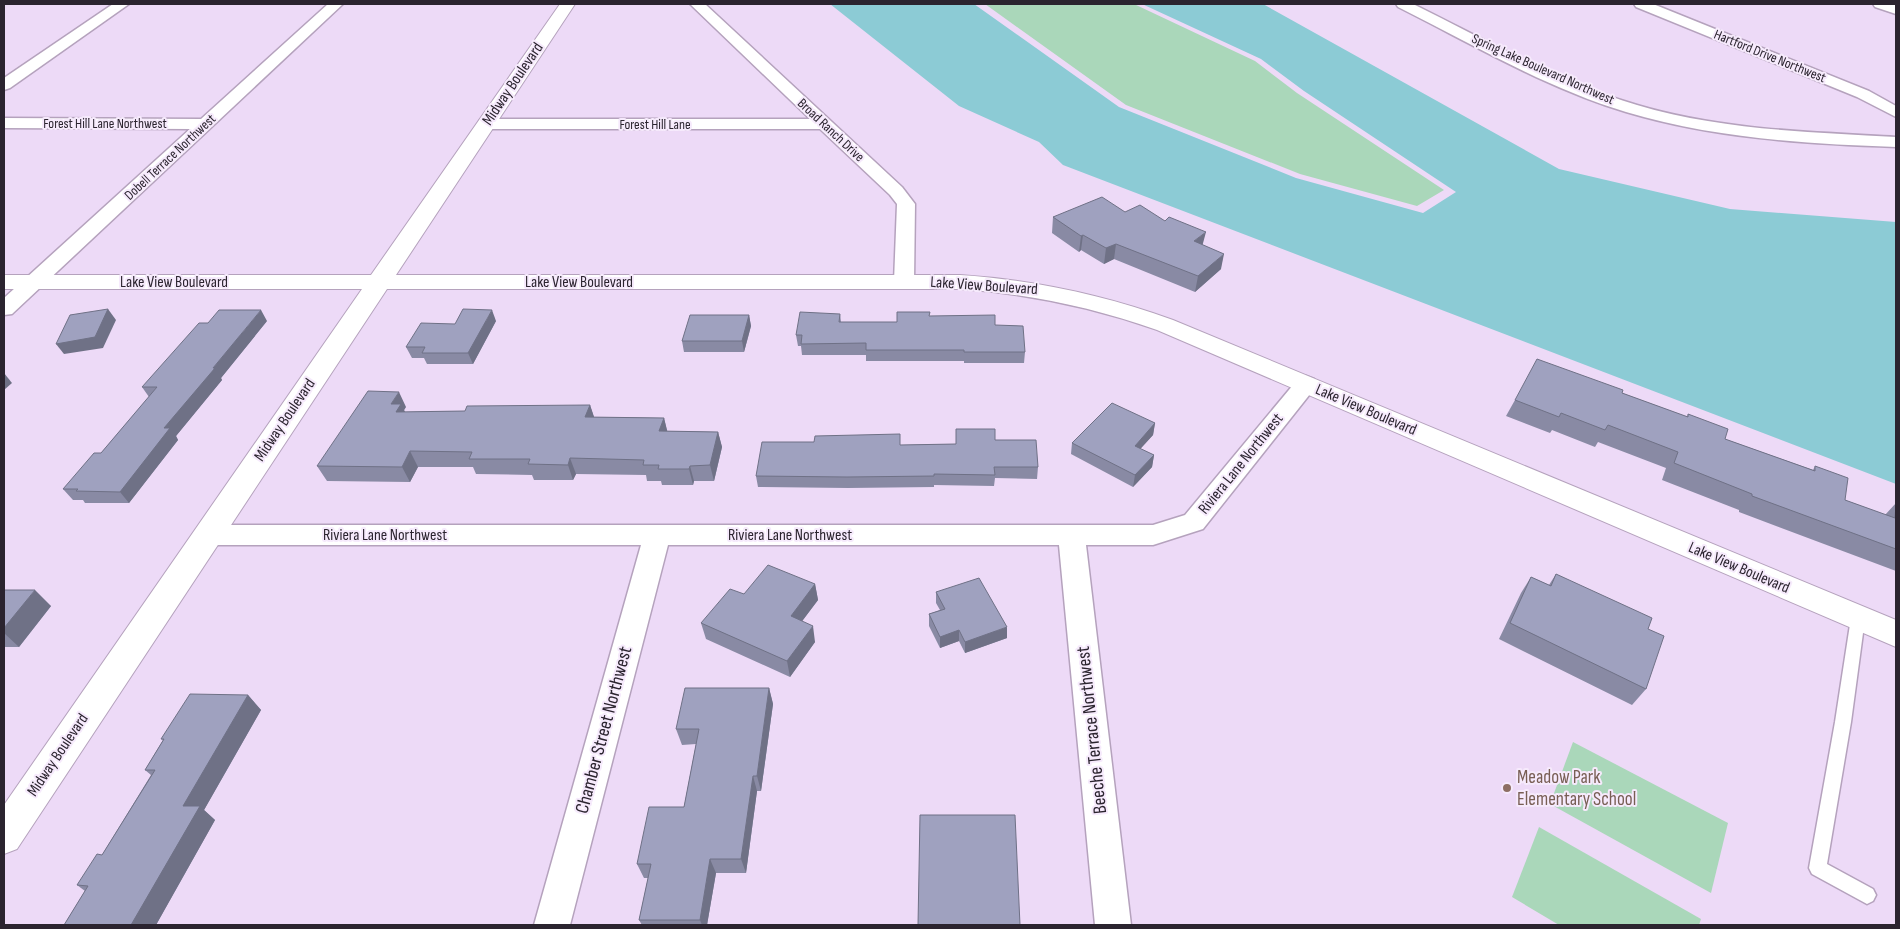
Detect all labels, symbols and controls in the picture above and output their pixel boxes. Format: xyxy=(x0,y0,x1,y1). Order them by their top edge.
street label: Hartford Drive Northwest xyxy=(1712,26,1828,86)
street label: Spring Lake Boulevard Northwest xyxy=(1469,30,1617,108)
street label: Midway Boulevard xyxy=(478,39,548,129)
street label: Broad Ranch Drive xyxy=(794,95,868,165)
street label: Dobell Terrace Northwest xyxy=(121,110,219,204)
street label: Forest Hill Lane Northwest xyxy=(43,115,167,132)
street label: Forest Hill Lane xyxy=(619,116,691,133)
street label: Lake View Boulevard xyxy=(120,273,228,292)
street label: Lake View Boulevard xyxy=(525,273,633,292)
street label: Lake View Boulevard xyxy=(930,273,1038,299)
street label: Midway Boulevard xyxy=(250,375,320,465)
street label: Lake View Boulevard xyxy=(1313,380,1419,440)
street label: Riviera Lane Northwest xyxy=(1195,410,1288,518)
street label: Riviera Lane Northwest xyxy=(323,526,447,545)
street label: Riviera Lane Northwest xyxy=(728,526,852,545)
street label: Lake View Boulevard xyxy=(1686,538,1792,598)
street label: Chamber Street Northwest xyxy=(571,644,637,816)
street label: Beeche Terrace Northwest xyxy=(1072,645,1112,815)
street label: Midway Boulevard xyxy=(23,710,93,800)
place label: Meadow Park Elementary School xyxy=(1517,766,1636,811)
marker: Meadow Park Elementary School xyxy=(1501,782,1513,794)

